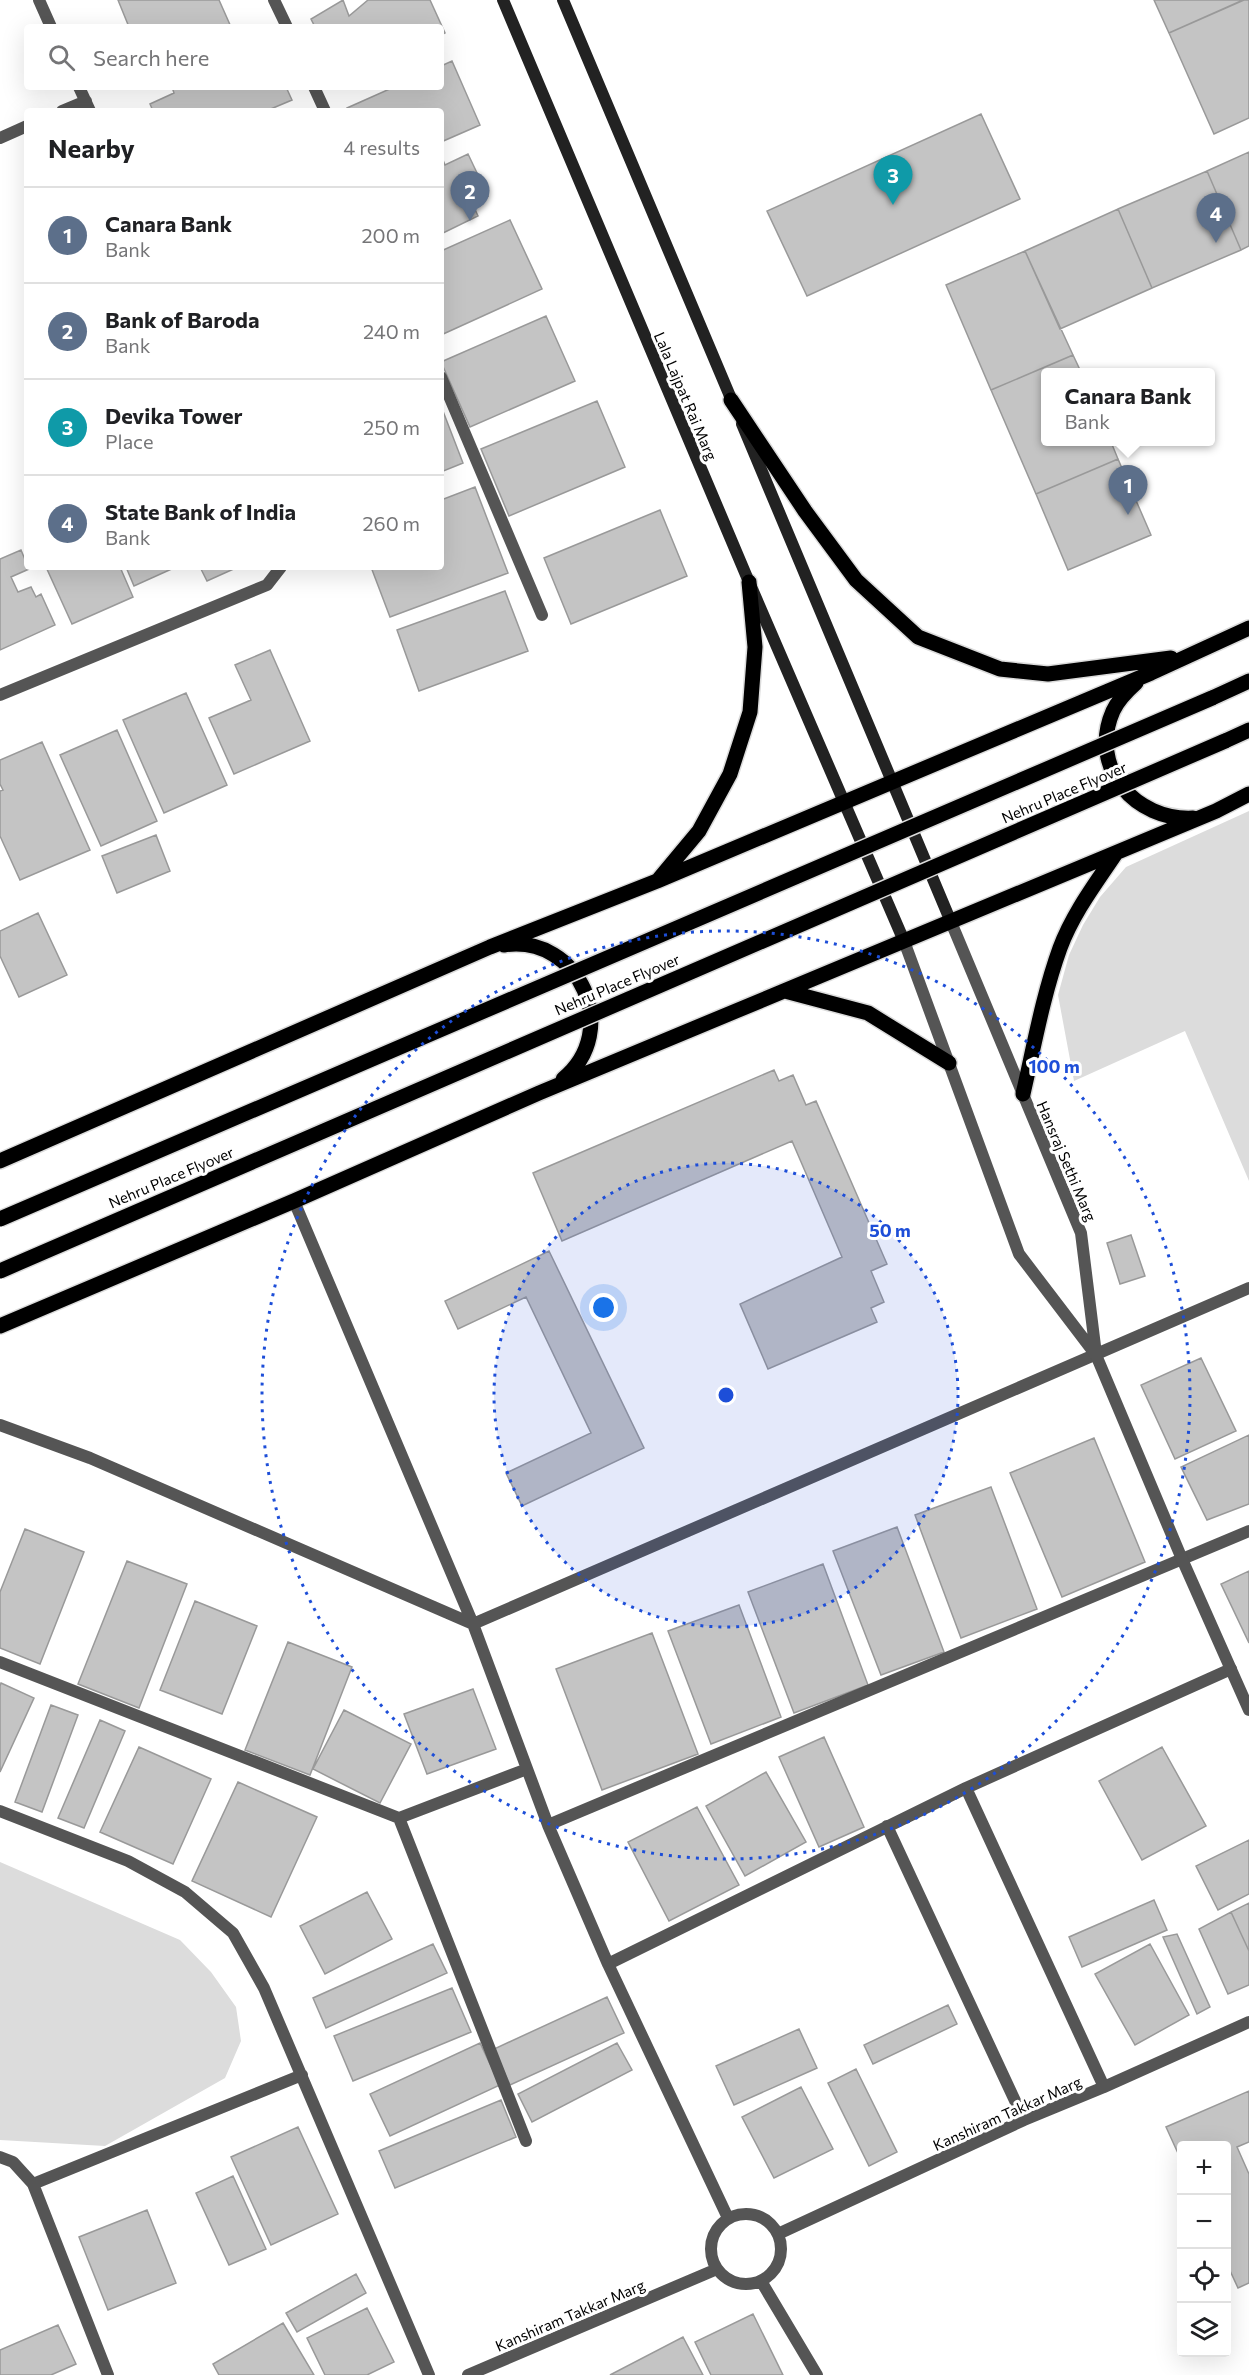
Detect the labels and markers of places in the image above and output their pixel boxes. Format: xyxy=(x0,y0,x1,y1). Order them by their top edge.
pin: 3 xyxy=(874,156,912,205)
pin: 2 xyxy=(450,172,490,221)
pin: 4 xyxy=(1196,194,1236,243)
pin: 1 xyxy=(1108,466,1148,515)
centre of rings xyxy=(716,1385,736,1405)

